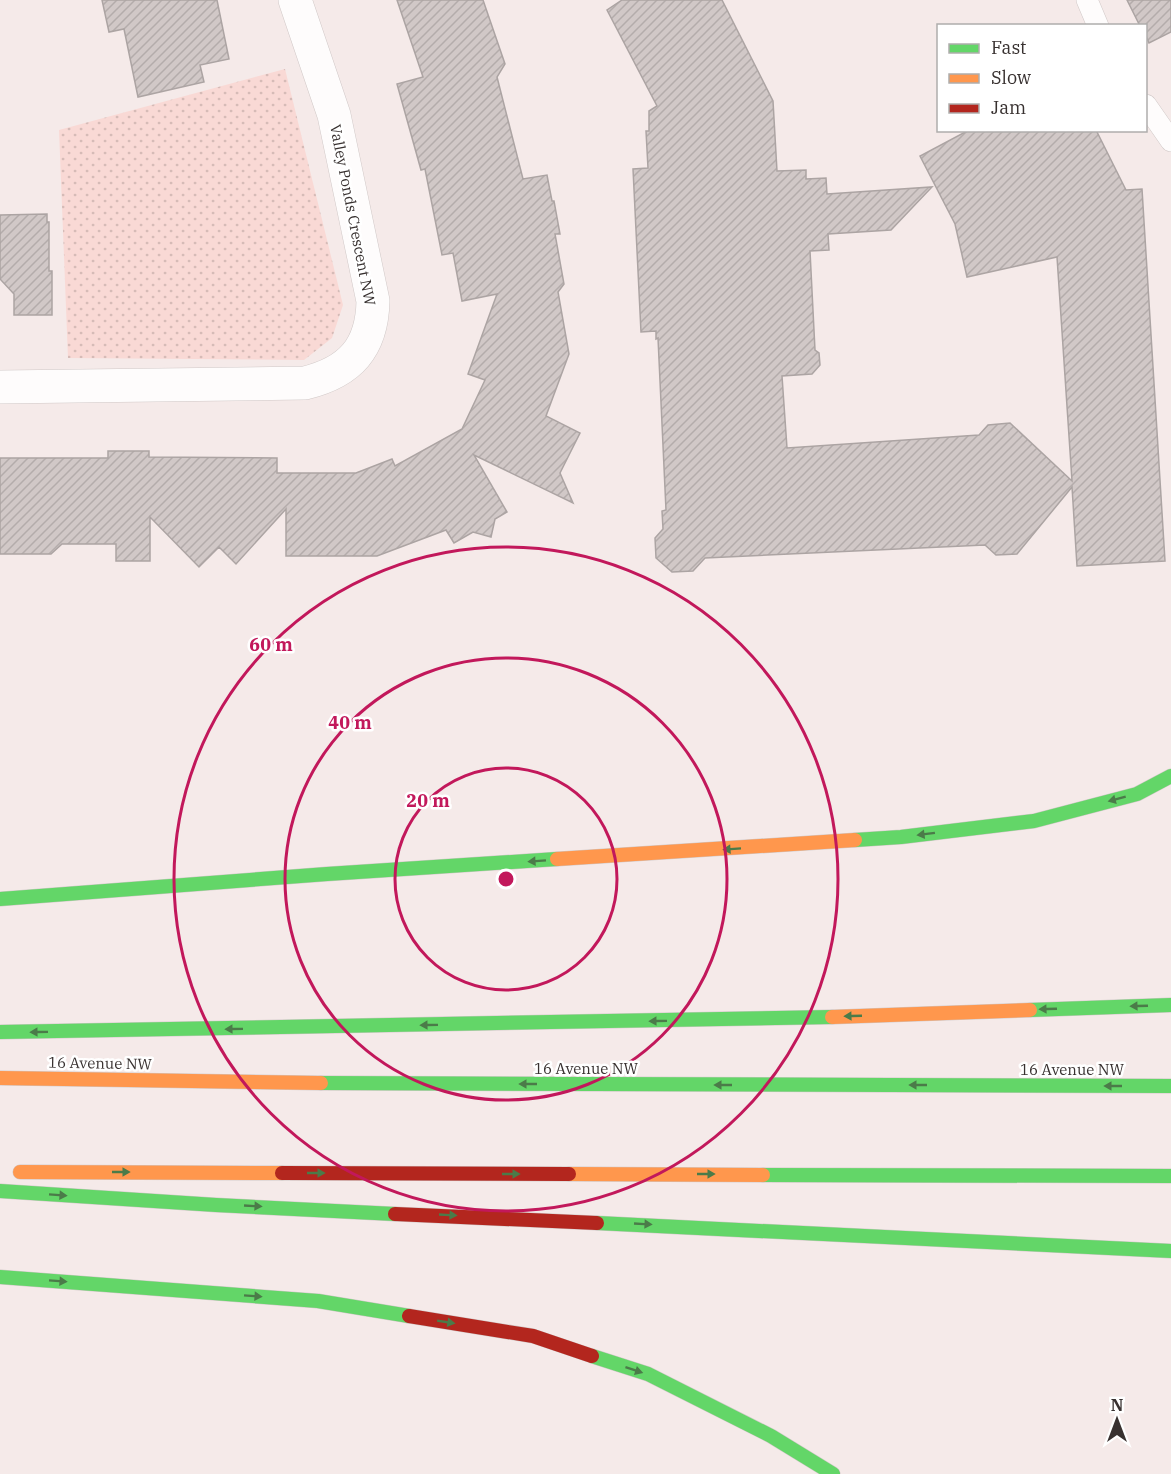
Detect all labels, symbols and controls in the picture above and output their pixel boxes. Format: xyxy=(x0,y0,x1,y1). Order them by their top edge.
legend xyxy=(937,24,1147,132)
text: Fast xyxy=(991,36,1026,59)
text: Slow xyxy=(991,66,1031,89)
text: Jam xyxy=(991,96,1026,119)
street label: Valley Ponds Crescent NW xyxy=(326,123,380,308)
text: 60 m xyxy=(249,633,293,656)
text: 40 m xyxy=(328,711,372,734)
text: 20 m xyxy=(406,789,450,812)
one-way arrow xyxy=(1108,795,1126,804)
one-way arrow xyxy=(916,829,935,839)
one-way arrow xyxy=(722,844,741,853)
one-way arrow xyxy=(527,856,546,865)
centre of rings xyxy=(496,869,516,889)
one-way arrow xyxy=(1129,1001,1148,1011)
one-way arrow xyxy=(1039,1005,1058,1014)
one-way arrow xyxy=(844,1012,863,1021)
one-way arrow xyxy=(649,1016,668,1026)
one-way arrow xyxy=(420,1021,439,1030)
one-way arrow xyxy=(225,1024,244,1034)
one-way arrow xyxy=(30,1027,49,1037)
street label: 16 Avenue NW xyxy=(48,1053,153,1073)
street label: 16 Avenue NW xyxy=(534,1059,638,1078)
street label: 16 Avenue NW xyxy=(1020,1060,1124,1079)
one-way arrow xyxy=(518,1079,537,1089)
one-way arrow xyxy=(713,1080,732,1090)
one-way arrow xyxy=(908,1080,927,1090)
one-way arrow xyxy=(1103,1081,1122,1091)
one-way arrow xyxy=(112,1167,131,1177)
one-way arrow xyxy=(307,1168,326,1178)
one-way arrow xyxy=(502,1169,521,1179)
one-way arrow xyxy=(697,1169,716,1179)
one-way arrow xyxy=(49,1190,68,1199)
one-way arrow xyxy=(244,1202,263,1211)
one-way arrow xyxy=(438,1211,457,1220)
one-way arrow xyxy=(633,1220,652,1229)
one-way arrow xyxy=(49,1276,68,1286)
one-way arrow xyxy=(243,1291,262,1301)
one-way arrow xyxy=(437,1318,456,1327)
one-way arrow xyxy=(625,1365,643,1375)
north arrow xyxy=(1087,1390,1147,1450)
text: N xyxy=(1111,1395,1123,1415)

